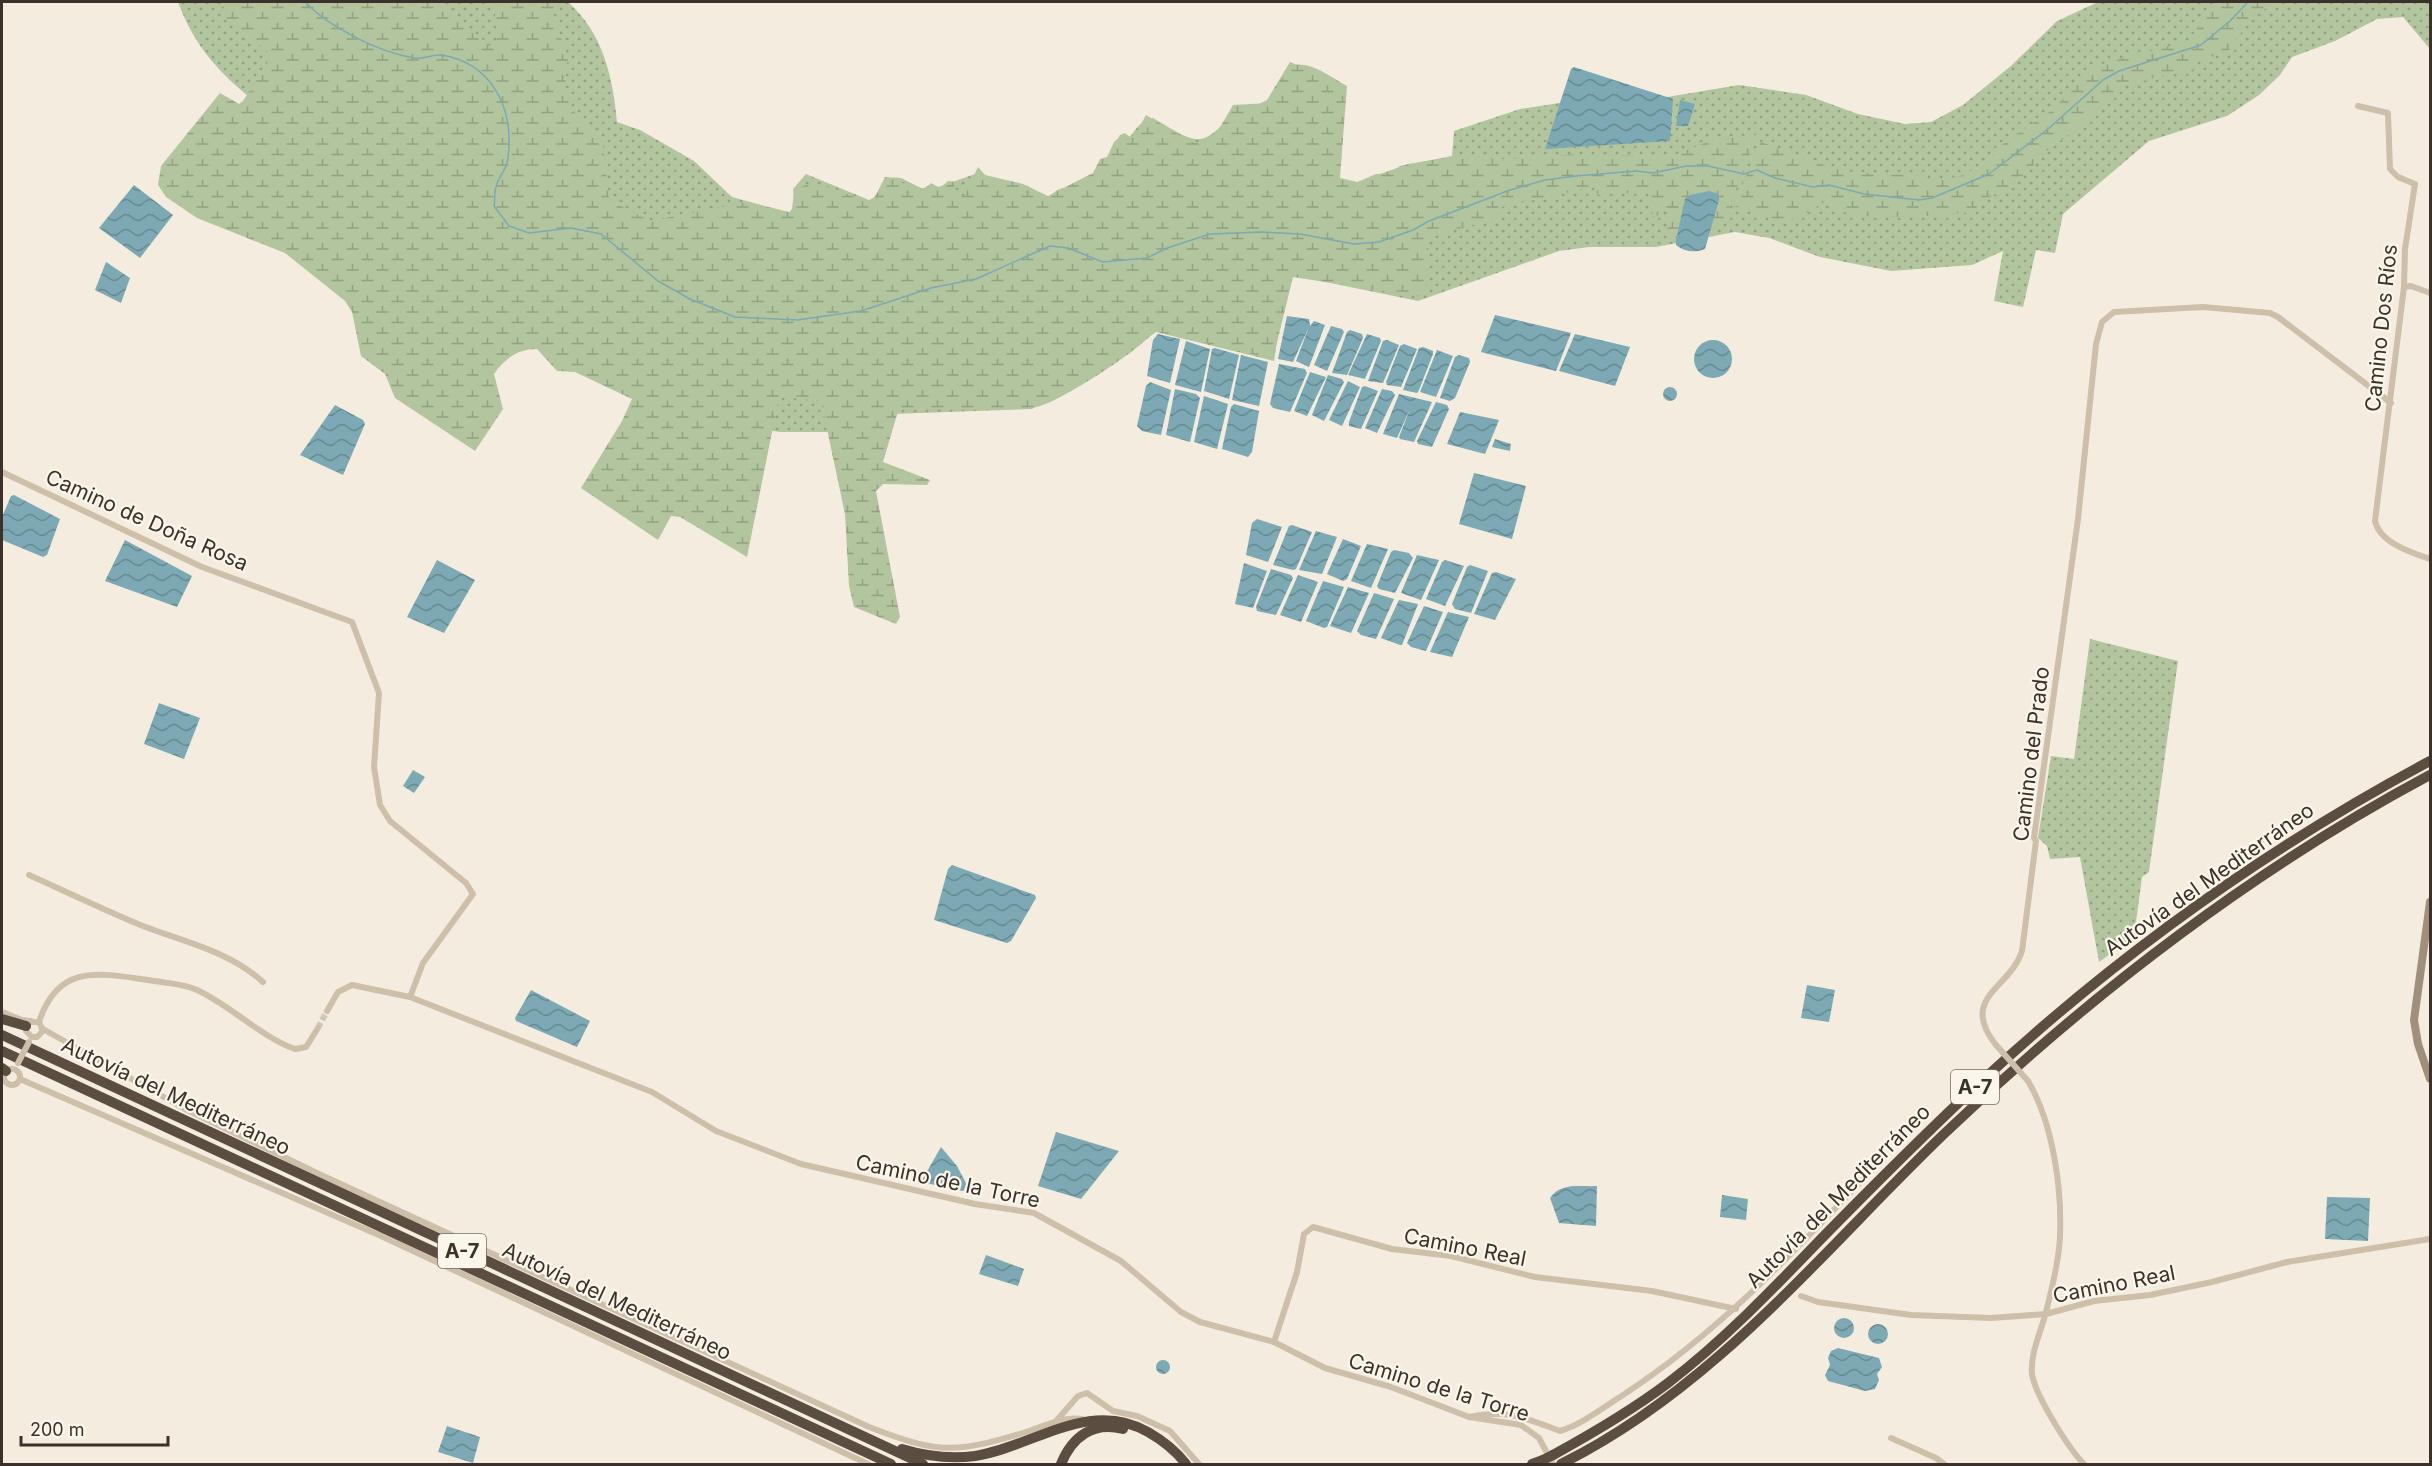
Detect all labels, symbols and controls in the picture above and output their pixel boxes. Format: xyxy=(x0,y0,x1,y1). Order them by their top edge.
street label: Camino Dos Ríos xyxy=(2360,243,2402,413)
street label: Camino de Doña Rosa xyxy=(42,464,252,576)
street label: Camino del Prado xyxy=(2008,665,2054,843)
street label: Autovía del Mediterráneo xyxy=(2100,797,2318,961)
street label: Autovía del Mediterráneo xyxy=(58,1032,294,1160)
road number: A-7 xyxy=(1951,1070,1999,1104)
street label: Autovía del Mediterráneo xyxy=(1741,1099,1935,1293)
street label: Camino de la Torre xyxy=(854,1149,1042,1213)
street label: Camino Real xyxy=(1402,1223,1528,1271)
road number: A-7 xyxy=(438,1234,486,1268)
street label: Autovía del Mediterráneo xyxy=(499,1237,735,1365)
street label: Camino Real xyxy=(2051,1260,2177,1308)
street label: Camino de la Torre xyxy=(1346,1348,1532,1426)
scale bar xyxy=(21,1409,168,1447)
text: 200 m xyxy=(30,1419,85,1440)

